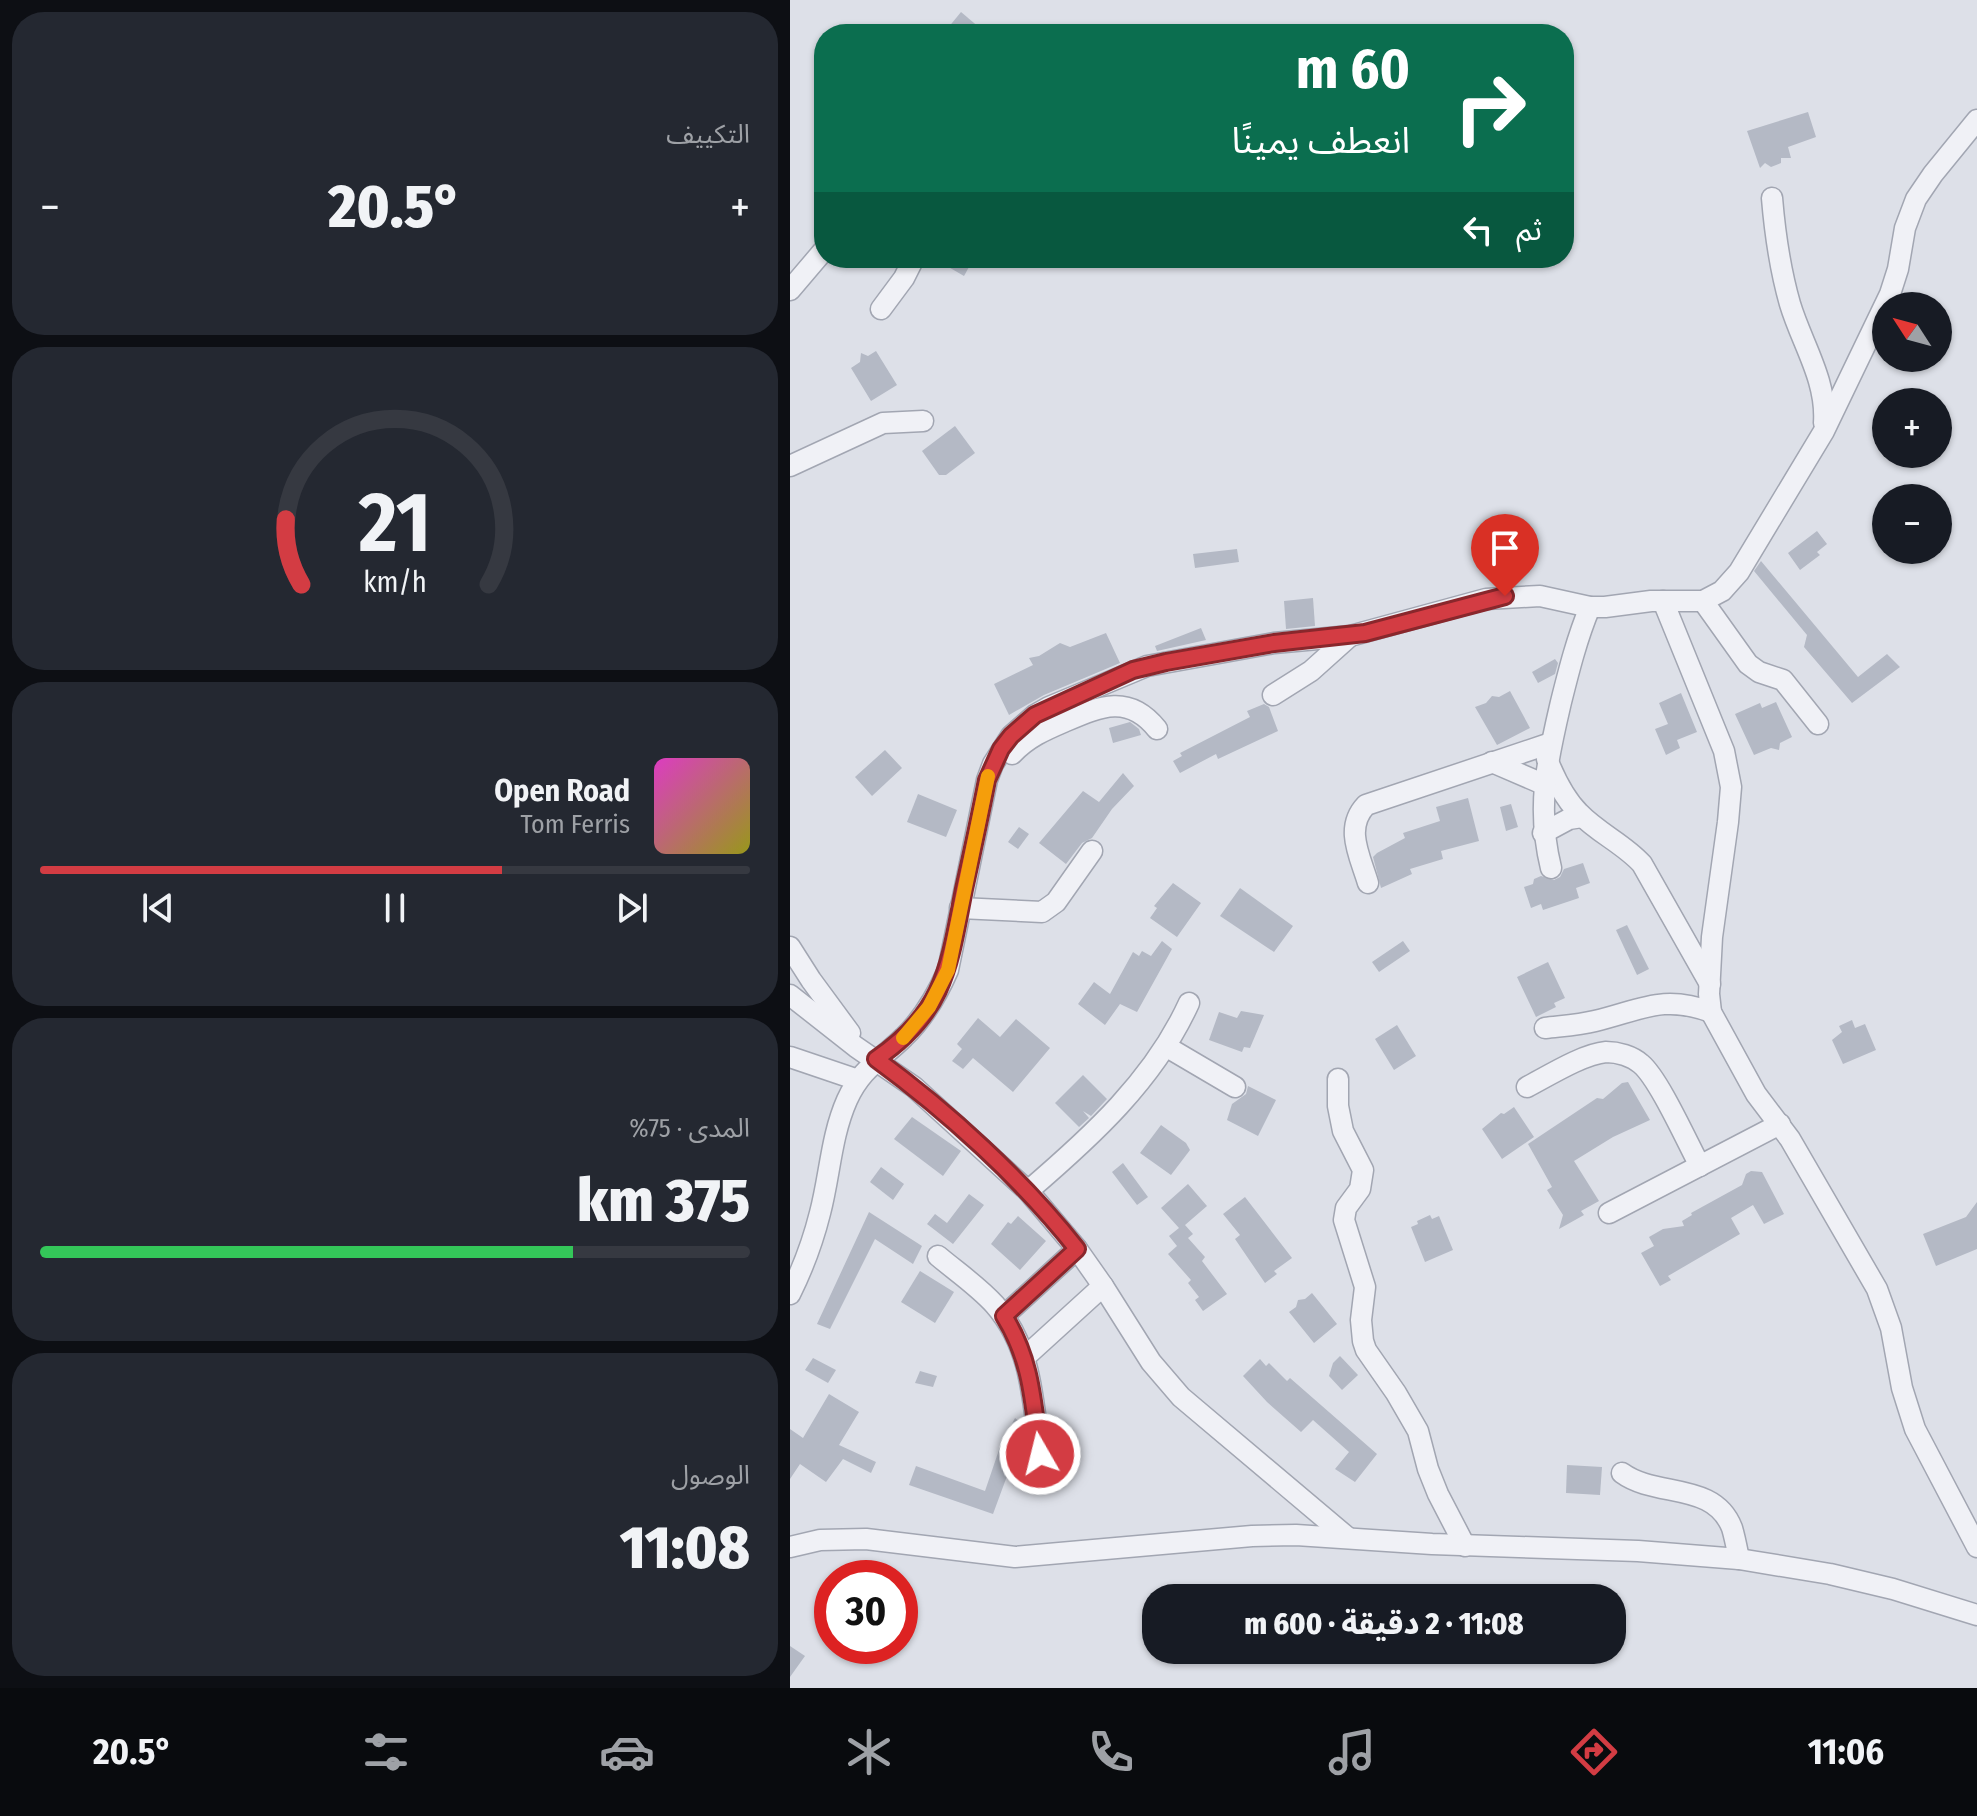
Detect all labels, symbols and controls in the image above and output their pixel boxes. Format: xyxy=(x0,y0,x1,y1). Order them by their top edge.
text: 60 m xyxy=(1296,36,1410,103)
icon: right xyxy=(1438,56,1542,160)
text: التكييف xyxy=(666,119,750,150)
text: انعطف يمينًا xyxy=(1232,119,1410,163)
text: 20.5° xyxy=(328,171,462,243)
text: − xyxy=(40,181,60,234)
text: + xyxy=(730,181,750,234)
icon: left xyxy=(1456,208,1500,252)
text: ثم xyxy=(1516,212,1542,248)
north arrow xyxy=(1872,292,1952,372)
map controls xyxy=(1872,292,1952,564)
button: + xyxy=(1872,388,1952,468)
text: 21 xyxy=(358,472,431,572)
button: − xyxy=(1872,484,1952,564)
pin xyxy=(1471,514,1539,596)
icon: arrive xyxy=(1483,526,1527,570)
text: km/h xyxy=(363,565,427,600)
text: Open Road xyxy=(494,773,630,809)
text: Tom Ferris xyxy=(520,809,630,840)
icon: previous xyxy=(136,886,180,930)
icon: pause xyxy=(373,886,417,930)
icon: next xyxy=(610,886,654,930)
text: المدى · 75% xyxy=(629,1113,750,1144)
text: 375 km xyxy=(577,1165,750,1237)
position arrow xyxy=(998,1412,1082,1496)
text: الوصول xyxy=(671,1460,750,1491)
text: 11:08 xyxy=(620,1512,750,1584)
speed limit sign: 30 xyxy=(814,1560,918,1664)
text: 11:08 · 2 دقيقة · 600 m xyxy=(1244,1606,1524,1642)
icon: filters xyxy=(358,1724,414,1780)
icon: car xyxy=(599,1724,655,1780)
icon: climate xyxy=(841,1724,897,1780)
icon: phone xyxy=(1083,1724,1139,1780)
icon: music xyxy=(1324,1724,1380,1780)
icon: directions xyxy=(1566,1724,1622,1780)
text: 20.5° xyxy=(93,1730,172,1774)
text: 11:06 xyxy=(1808,1730,1884,1774)

